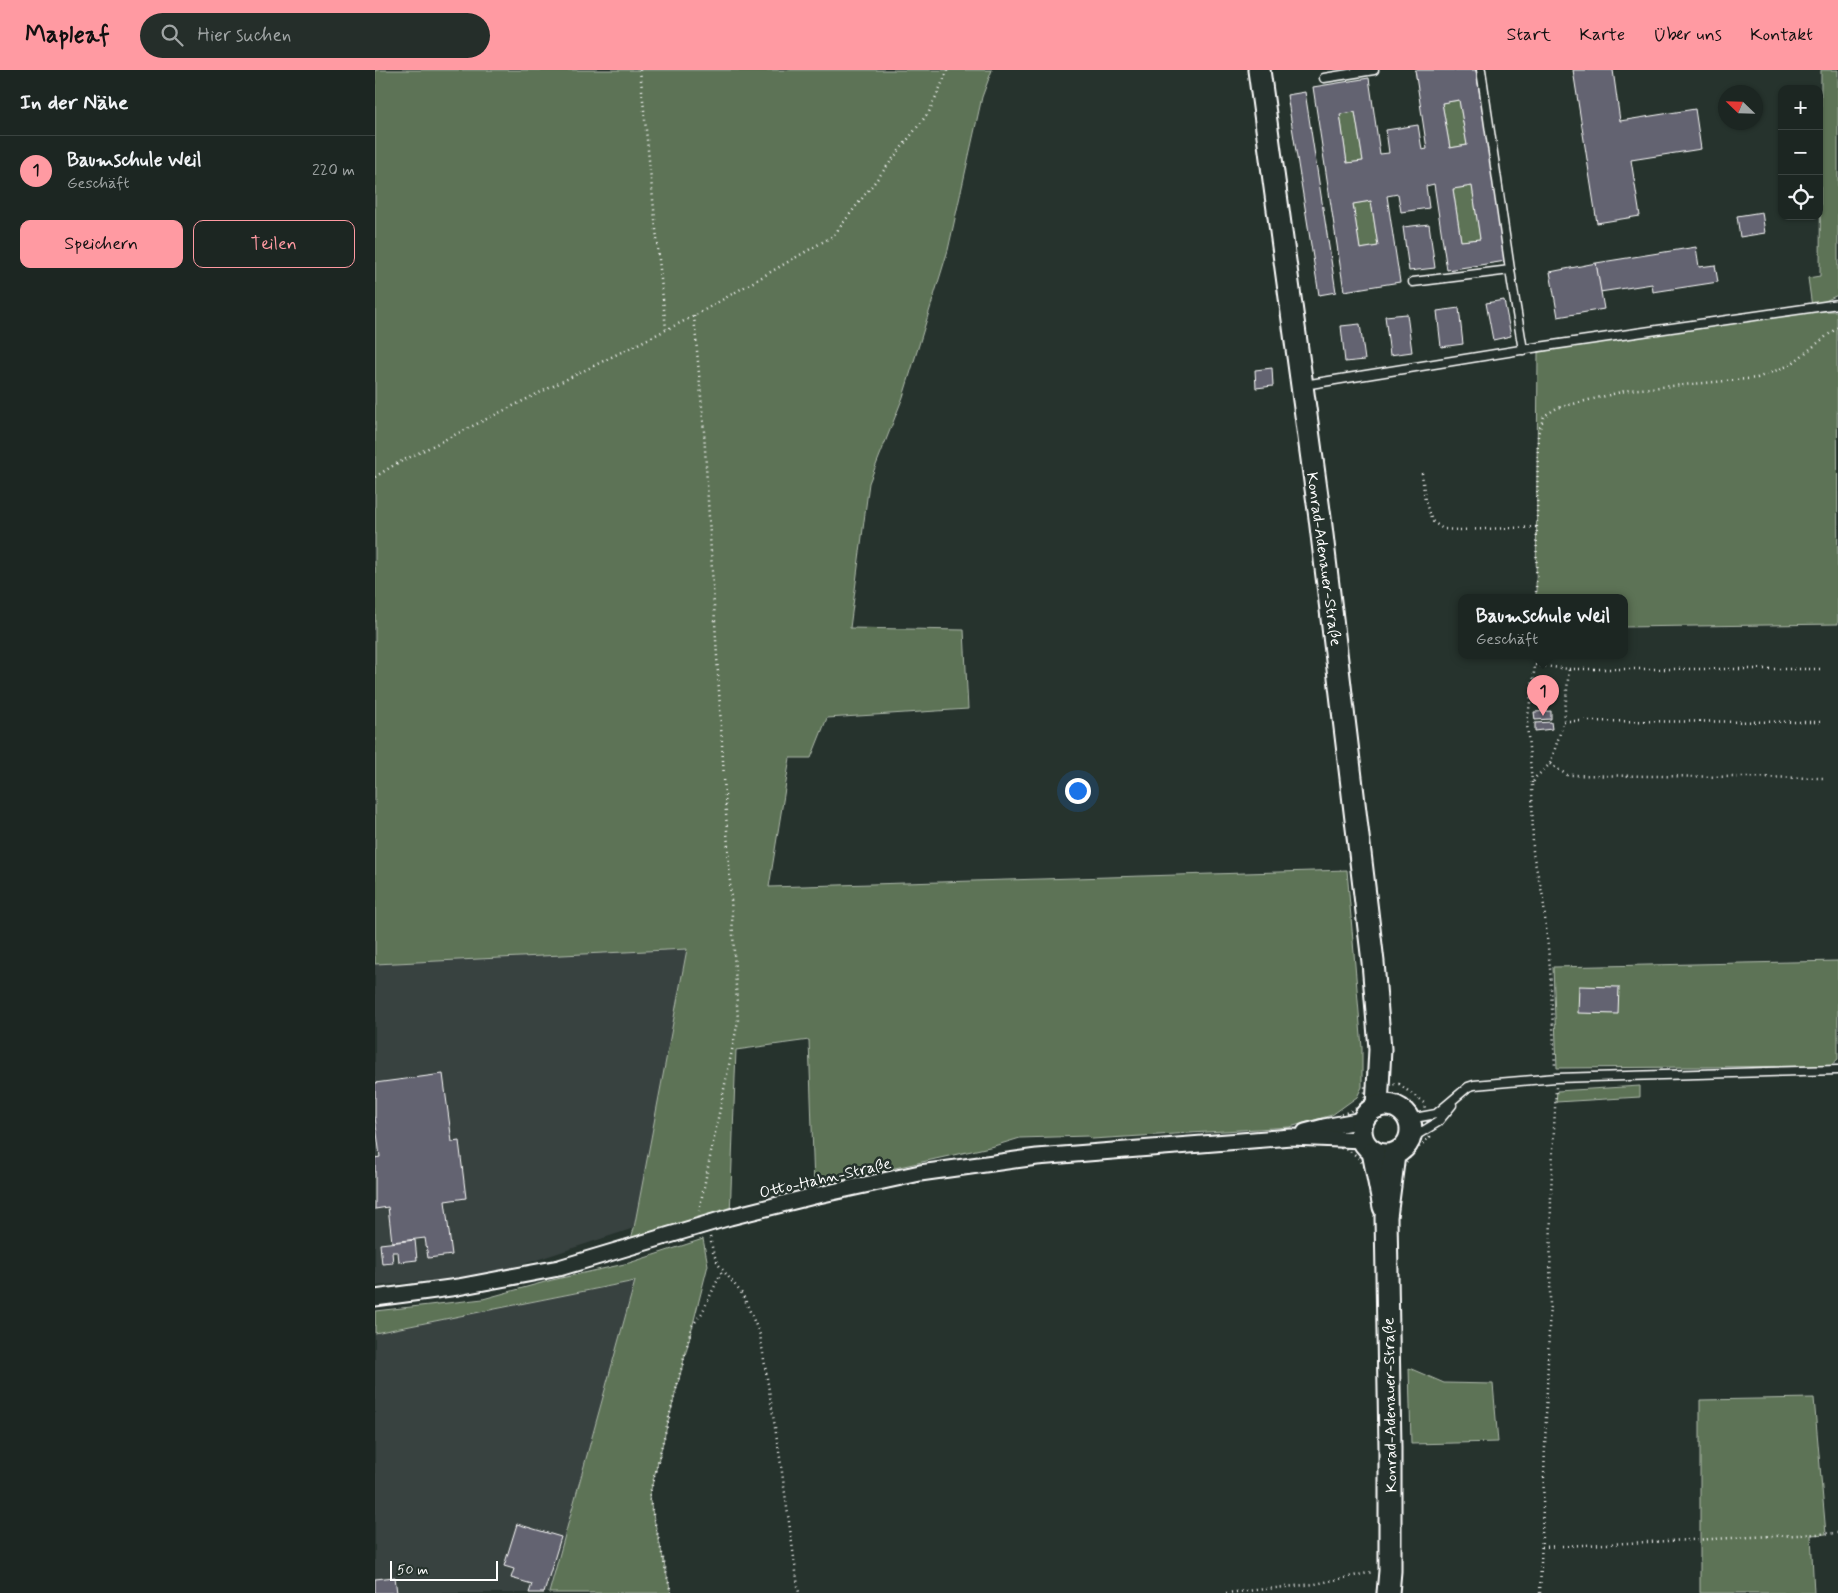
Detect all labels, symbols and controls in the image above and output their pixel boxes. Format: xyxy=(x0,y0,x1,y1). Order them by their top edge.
search box xyxy=(140,13,490,58)
text: Mapleaf xyxy=(25,20,110,51)
icon: search xyxy=(158,21,186,49)
text: Hier suchen xyxy=(198,23,291,48)
text: Start xyxy=(1507,23,1551,47)
text: Karte xyxy=(1579,23,1625,47)
text: Über uns xyxy=(1653,23,1722,47)
text: Kontakt xyxy=(1750,23,1813,47)
north arrow xyxy=(1718,85,1763,130)
map controls xyxy=(1778,85,1823,220)
button: + xyxy=(1778,85,1823,130)
text: In der Nähe xyxy=(20,89,128,117)
button: − xyxy=(1778,130,1823,175)
text: Baumschule Weil xyxy=(67,148,201,173)
text: 1 xyxy=(32,160,40,181)
text: 220 m xyxy=(312,160,355,181)
text: Geschäft xyxy=(67,173,129,194)
button: locate xyxy=(1778,175,1823,220)
button: Speichern xyxy=(20,220,183,268)
button: Teilen xyxy=(193,220,355,268)
street label: Konrad-Adenauer-Straße xyxy=(1301,471,1346,648)
popup xyxy=(1458,594,1628,659)
text: Baumschule Weil xyxy=(1476,604,1610,629)
text: Geschäft xyxy=(1476,629,1538,650)
pin: 1 xyxy=(1527,675,1559,716)
your location xyxy=(1065,778,1091,804)
street label: Otto-Hahn-Straße xyxy=(757,1153,893,1204)
street label: Konrad-Adenauer-Straße xyxy=(1378,1317,1403,1493)
scale bar xyxy=(390,1558,497,1581)
text: 50 m xyxy=(397,1561,428,1579)

